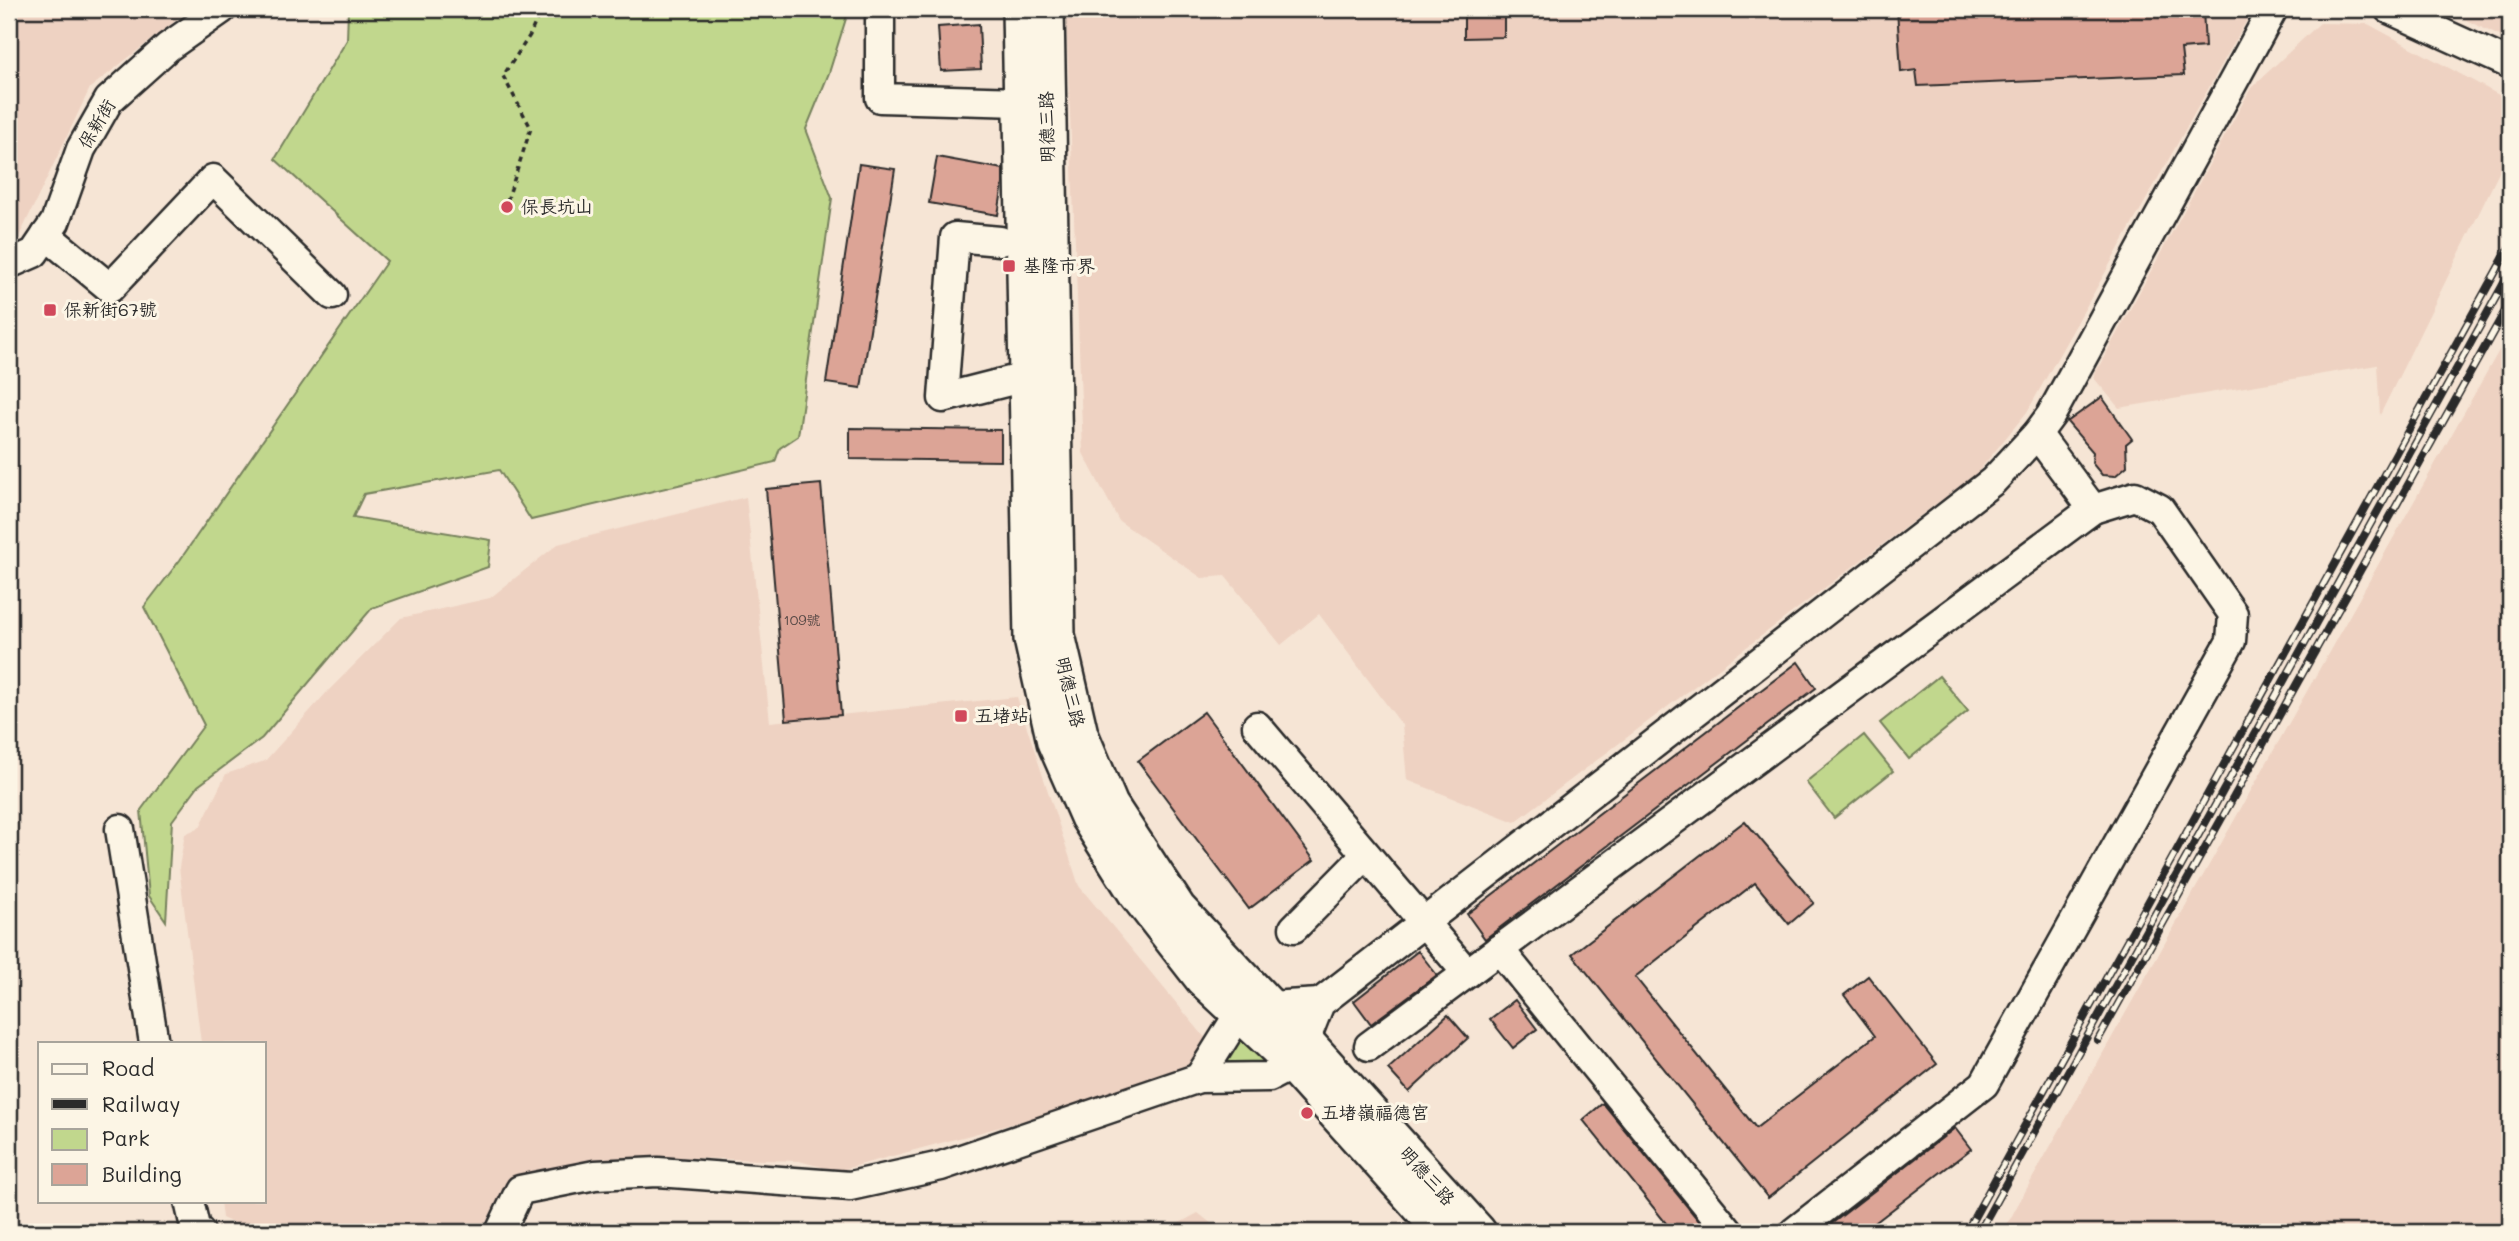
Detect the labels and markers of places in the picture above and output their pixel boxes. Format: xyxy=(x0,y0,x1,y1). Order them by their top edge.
place label: 保長坑山 xyxy=(521,194,593,218)
marker: 保長坑山 xyxy=(499,199,515,215)
place label: 基隆市界 xyxy=(1023,253,1095,277)
marker: 基隆市界 xyxy=(1001,258,1017,274)
place label: 保新街67號 xyxy=(64,297,157,321)
marker: 保新街67號 xyxy=(42,302,58,318)
place label: 五堵站 xyxy=(975,703,1029,727)
marker: 五堵站 xyxy=(953,708,969,724)
place label: 五堵嶺福德宮 xyxy=(1321,1100,1429,1124)
marker: 五堵嶺福德宮 xyxy=(1299,1105,1315,1121)

